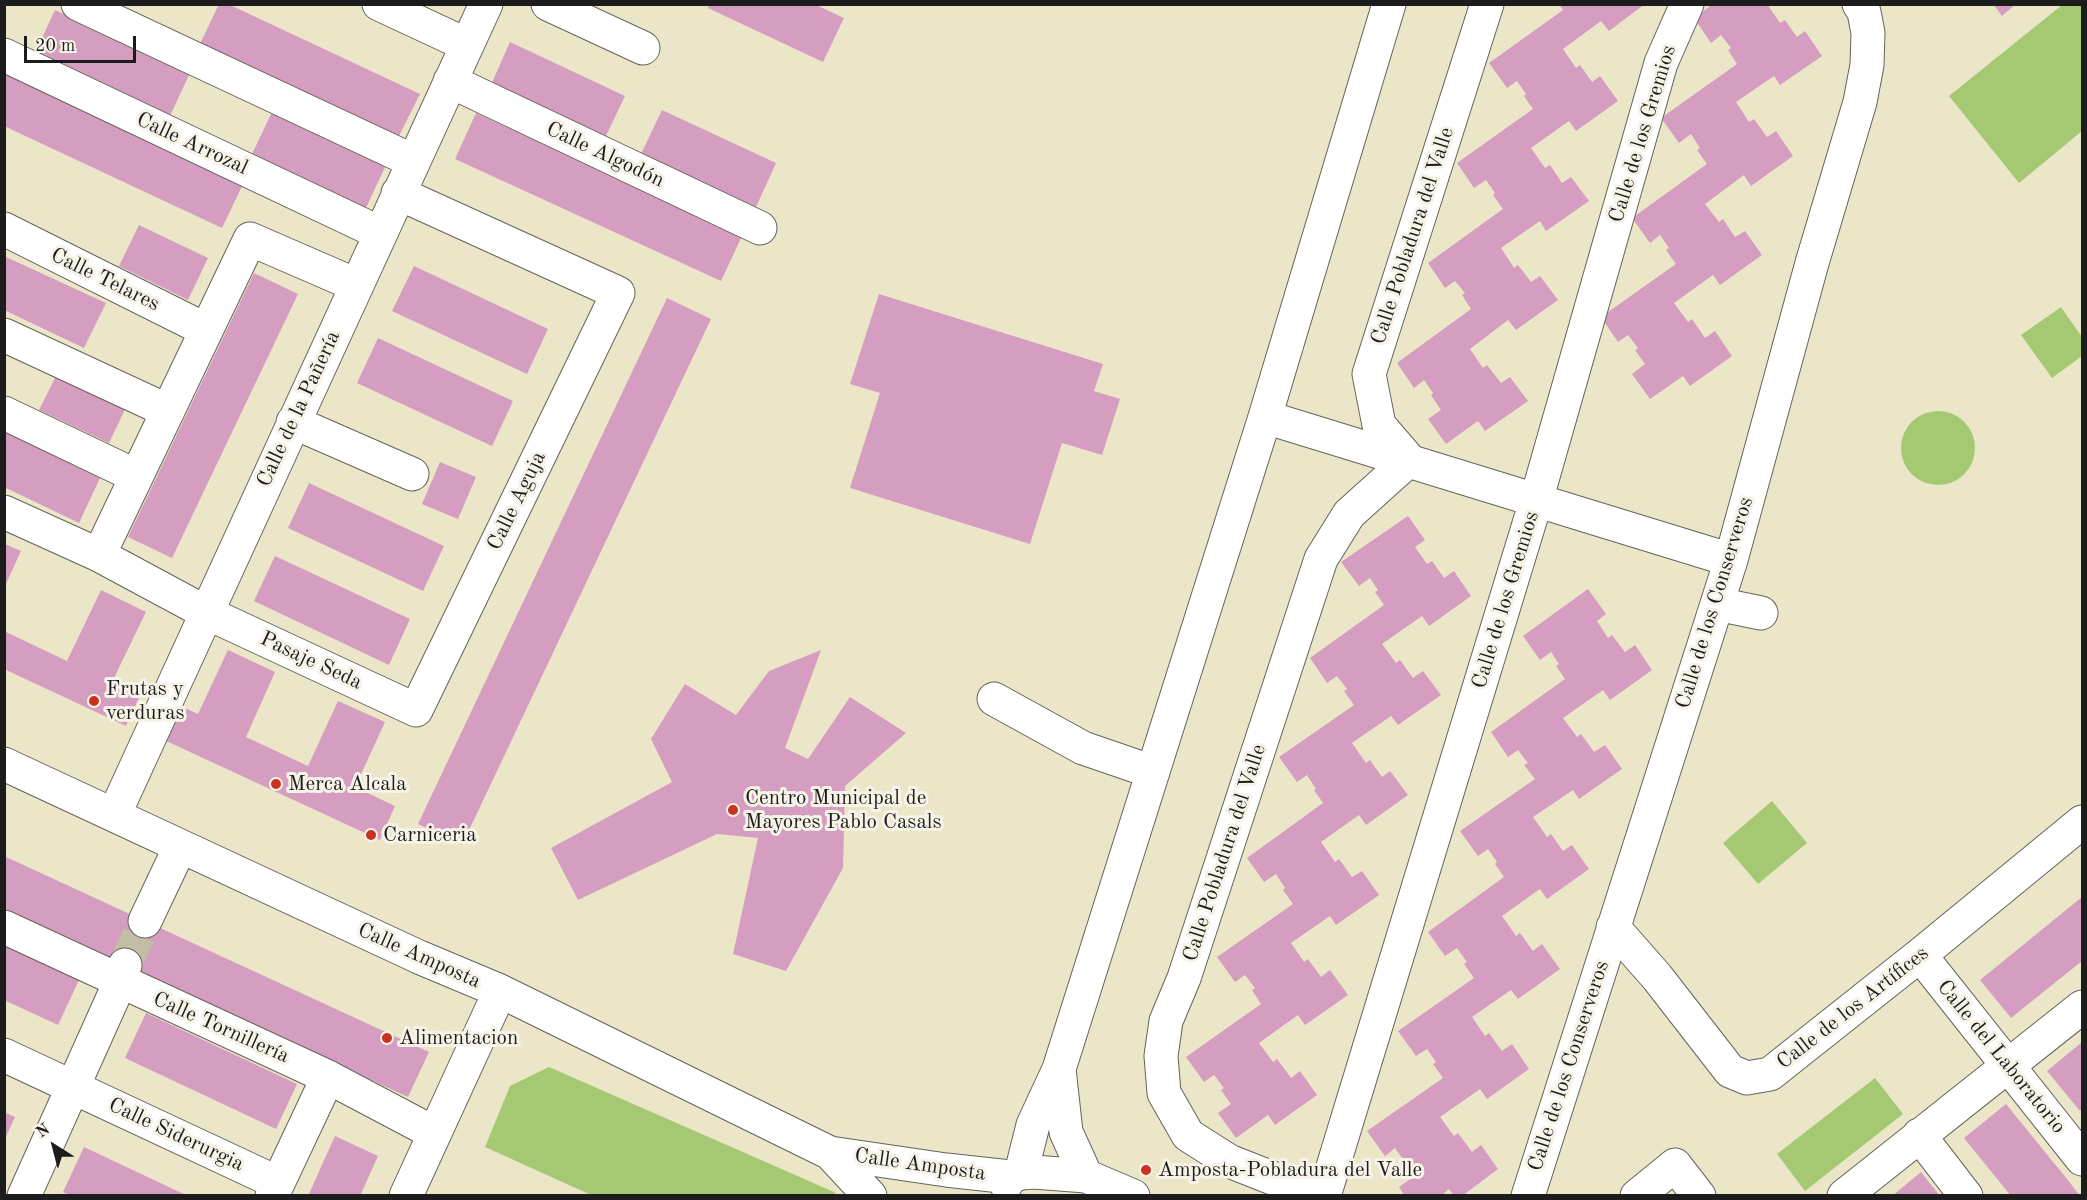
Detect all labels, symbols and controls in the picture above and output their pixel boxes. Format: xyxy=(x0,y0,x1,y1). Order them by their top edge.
scale bar xyxy=(27,24,140,62)
text: 20 m xyxy=(35,37,75,55)
street label: Calle de los Gremios xyxy=(1604,42,1682,226)
street label: Calle Arrozal xyxy=(132,107,252,181)
street label: Calle Algodón xyxy=(542,117,668,193)
street label: Calle Pobladura del Valle xyxy=(1366,124,1460,348)
street label: Calle Telares xyxy=(46,243,164,317)
street label: Calle de la Pañería xyxy=(252,327,346,491)
street label: Calle Aguja xyxy=(482,447,552,555)
street label: Calle de los Conserveros xyxy=(1671,494,1759,712)
street label: Calle de los Gremios xyxy=(1467,508,1545,692)
street label: Pasaje Seda xyxy=(256,626,366,696)
place label: Frutas y verduras xyxy=(106,676,185,726)
marker: Frutas y verduras xyxy=(87,694,101,708)
street label: Calle Pobladura del Valle xyxy=(1178,741,1272,965)
place label: Merca Alcala xyxy=(288,771,407,797)
marker: Merca Alcala xyxy=(269,777,283,791)
place label: Centro Municipal de Mayores Pablo Casals xyxy=(745,785,942,835)
marker: Centro Municipal de Mayores Pablo Casals xyxy=(726,803,740,817)
place label: Carniceria xyxy=(383,822,477,848)
marker: Carniceria xyxy=(364,828,378,842)
street label: Calle Amposta xyxy=(354,918,484,994)
street label: Calle de los Artífices xyxy=(1772,941,1934,1075)
street label: Calle de los Conserveros xyxy=(1523,957,1615,1175)
street label: Calle del Laboratorio xyxy=(1931,975,2071,1139)
street label: Calle Tornillería xyxy=(149,987,293,1069)
place label: Alimentacion xyxy=(399,1025,518,1051)
marker: Alimentacion xyxy=(380,1031,394,1045)
street label: Calle Siderurgia xyxy=(104,1093,248,1177)
north arrow xyxy=(24,1116,84,1176)
text: N xyxy=(34,1121,53,1142)
street label: Calle Amposta xyxy=(853,1143,987,1187)
place label: Amposta-Pobladura del Valle xyxy=(1158,1157,1422,1183)
marker: Amposta-Pobladura del Valle xyxy=(1139,1163,1153,1177)

